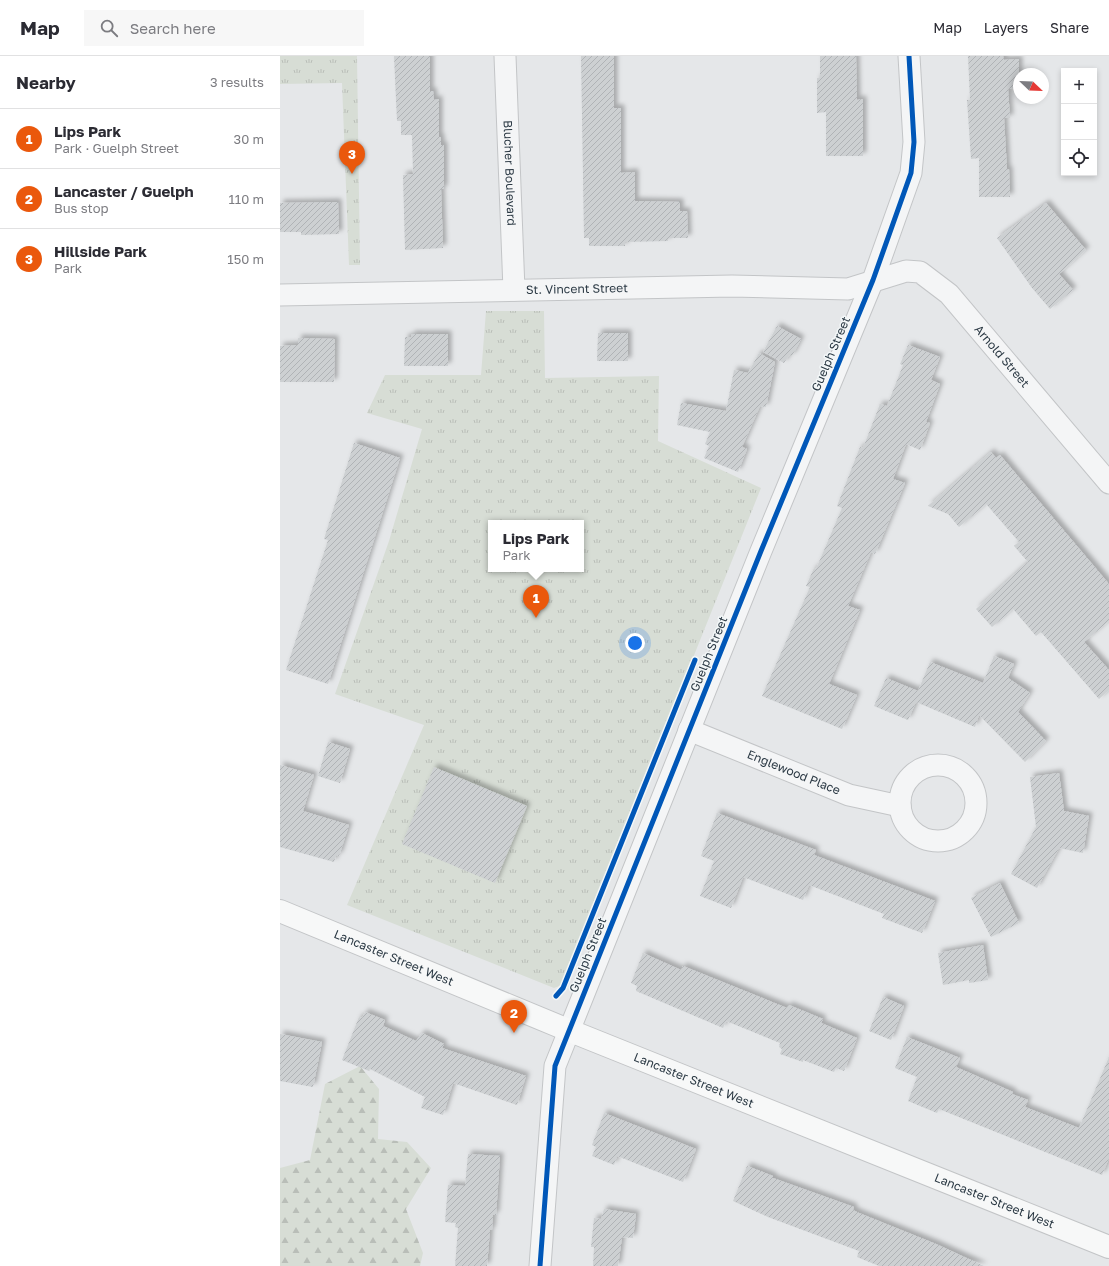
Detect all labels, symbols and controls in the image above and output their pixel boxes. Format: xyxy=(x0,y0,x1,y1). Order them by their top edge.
search box xyxy=(84,10,364,46)
text: Map xyxy=(20,16,60,39)
icon: search xyxy=(98,17,120,39)
text: Search here xyxy=(130,19,216,37)
text: Map xyxy=(933,19,962,36)
text: Layers xyxy=(984,19,1028,36)
text: Share xyxy=(1050,19,1089,36)
north arrow xyxy=(1013,68,1049,104)
map controls xyxy=(1061,68,1097,176)
button: + xyxy=(1061,68,1097,104)
text: Nearby xyxy=(16,72,76,93)
text: 3 results xyxy=(210,74,264,90)
button: − xyxy=(1061,104,1097,140)
street label: Blucher Boulevard xyxy=(500,120,520,226)
text: Lips Park xyxy=(54,122,121,140)
text: 1 xyxy=(26,131,32,147)
text: 30 m xyxy=(234,131,264,147)
text: Park · Guelph Street xyxy=(54,140,179,156)
button: locate xyxy=(1061,140,1097,176)
pin: 3 xyxy=(339,141,365,174)
text: Lancaster / Guelph xyxy=(54,182,194,200)
text: 2 xyxy=(25,191,33,207)
text: 110 m xyxy=(229,191,264,207)
text: Bus stop xyxy=(54,200,109,216)
text: Hillside Park xyxy=(54,242,147,260)
text: 3 xyxy=(25,251,33,267)
text: 150 m xyxy=(227,251,264,267)
text: Park xyxy=(54,260,82,276)
street label: St. Vincent Street xyxy=(526,280,628,297)
street label: Guelph Street xyxy=(808,314,853,393)
street label: Arnold Street xyxy=(972,322,1033,390)
popup xyxy=(488,520,584,572)
text: Lips Park xyxy=(502,529,570,547)
text: Park xyxy=(502,547,531,563)
pin: 1 xyxy=(523,585,549,618)
street label: Guelph Street xyxy=(687,614,731,694)
your location xyxy=(625,633,645,653)
street label: Englewood Place xyxy=(745,746,843,798)
street label: Guelph Street xyxy=(566,915,610,995)
street label: Lancaster Street West xyxy=(332,926,456,989)
pin: 2 xyxy=(501,1000,527,1033)
street label: Lancaster Street West xyxy=(632,1049,756,1111)
street label: Lancaster Street West xyxy=(932,1170,1057,1231)

